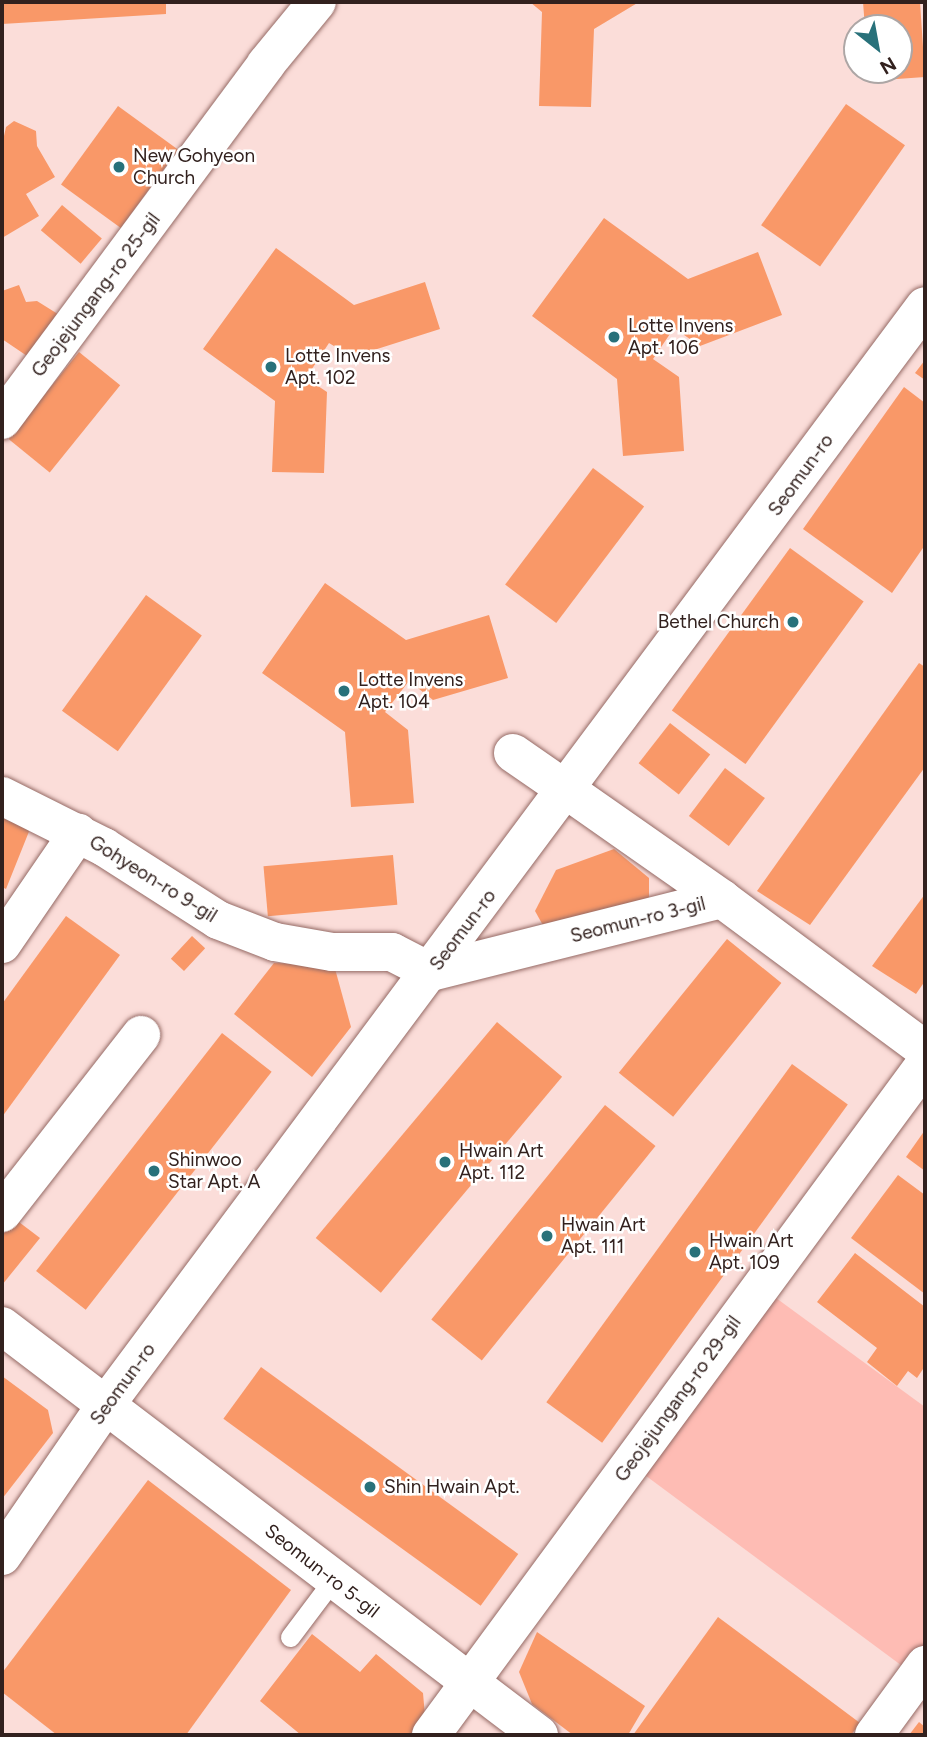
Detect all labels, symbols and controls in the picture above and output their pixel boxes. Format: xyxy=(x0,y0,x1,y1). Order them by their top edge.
north arrow xyxy=(843,14,913,84)
text: N xyxy=(876,52,900,79)
place label: New Gohyeon Church xyxy=(133,145,255,189)
marker: New Gohyeon Church xyxy=(111,159,127,175)
street label: Geojejungang-ro 25-gil xyxy=(27,208,165,382)
place label: Lotte Invens Apt. 106 xyxy=(628,315,733,359)
marker: Lotte Invens Apt. 106 xyxy=(606,329,622,345)
place label: Lotte Invens Apt. 102 xyxy=(285,345,390,389)
marker: Lotte Invens Apt. 102 xyxy=(263,359,279,375)
street label: Seomun-ro xyxy=(764,430,838,520)
place label: Bethel Church xyxy=(658,611,779,633)
marker: Bethel Church xyxy=(785,614,801,630)
place label: Lotte Invens Apt. 104 xyxy=(358,669,463,713)
marker: Lotte Invens Apt. 104 xyxy=(336,683,352,699)
street label: Gohyeon-ro 9-gil xyxy=(85,831,221,927)
street label: Seomun-ro xyxy=(425,885,501,975)
street label: Seomun-ro 3-gil xyxy=(568,892,708,948)
place label: Hwain Art Apt. 112 xyxy=(459,1140,544,1184)
place label: Shinwoo Star Apt. A xyxy=(168,1149,260,1193)
marker: Hwain Art Apt. 112 xyxy=(437,1154,453,1170)
marker: Shinwoo Star Apt. A xyxy=(146,1163,162,1179)
place label: Hwain Art Apt. 111 xyxy=(561,1214,646,1258)
marker: Hwain Art Apt. 111 xyxy=(539,1228,555,1244)
place label: Hwain Art Apt. 109 xyxy=(709,1230,794,1274)
marker: Hwain Art Apt. 109 xyxy=(687,1244,703,1260)
street label: Geojejungang-ro 29-gil xyxy=(610,1312,746,1486)
street label: Seomun-ro xyxy=(86,1339,160,1429)
place label: Shin Hwain Apt. xyxy=(384,1476,520,1498)
marker: Shin Hwain Apt. xyxy=(362,1479,378,1495)
street label: Seomun-ro 5-gil xyxy=(260,1519,384,1623)

